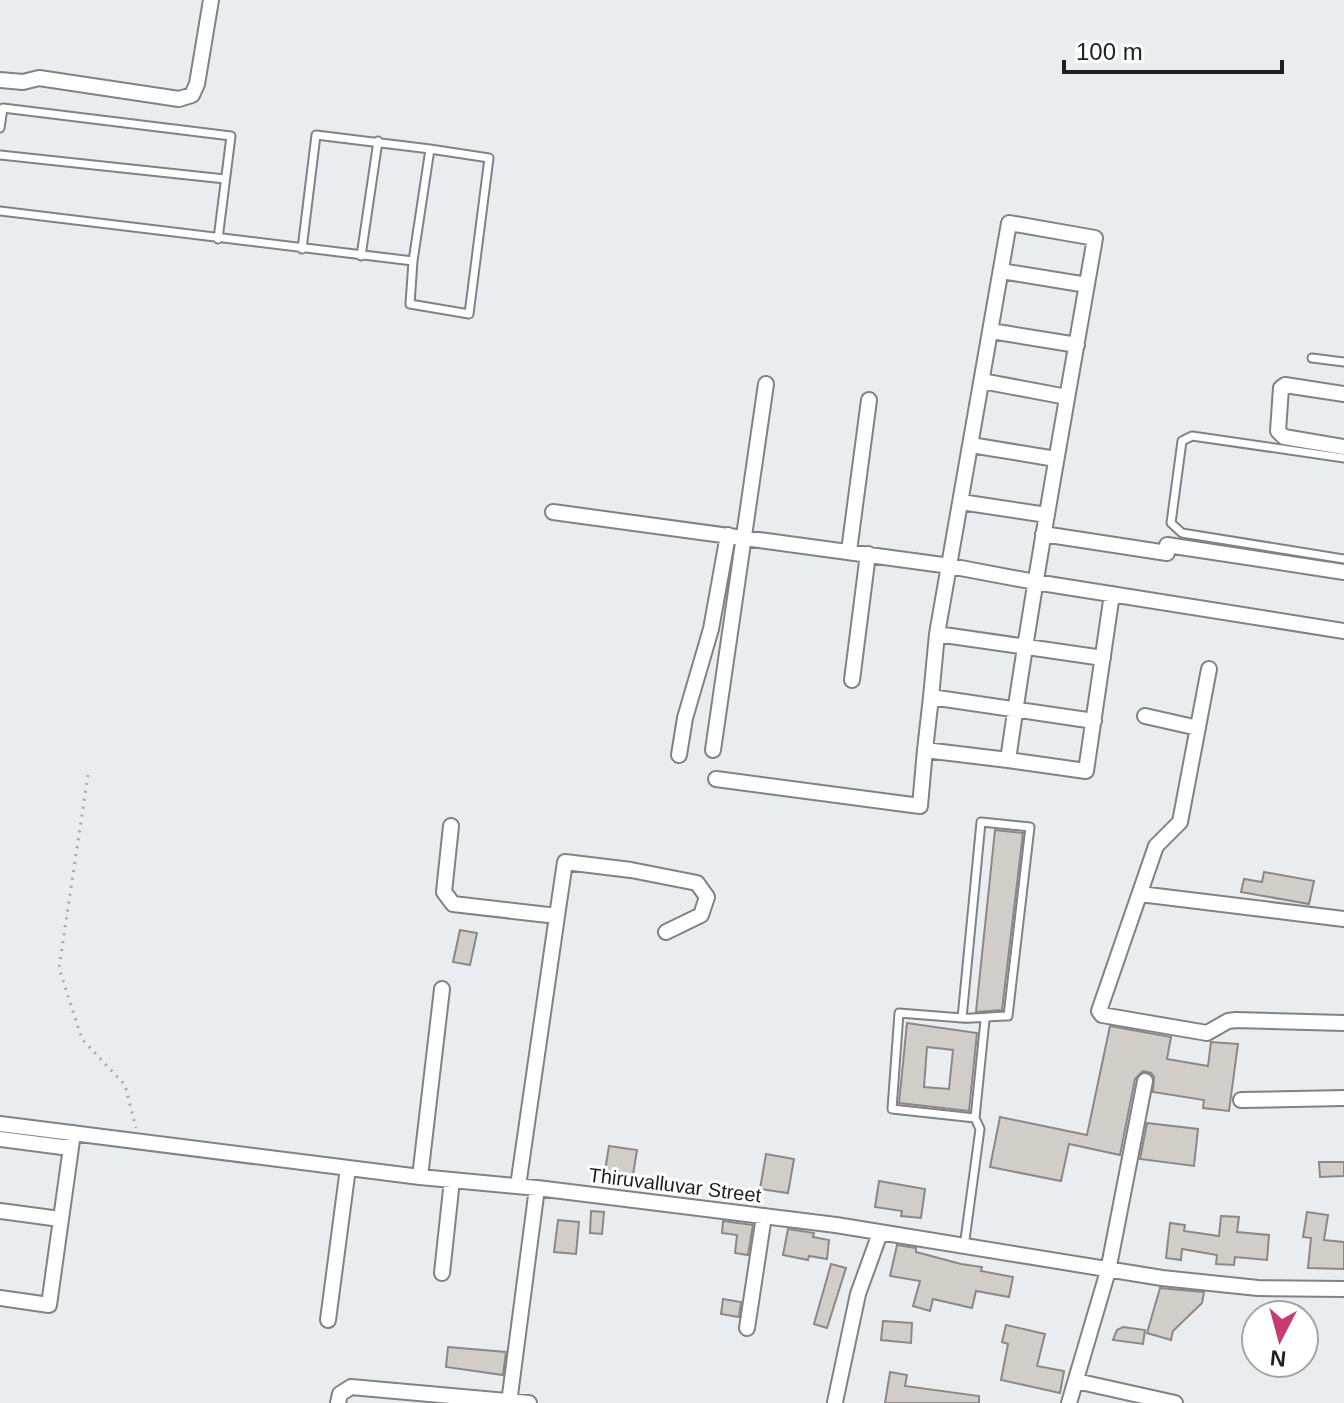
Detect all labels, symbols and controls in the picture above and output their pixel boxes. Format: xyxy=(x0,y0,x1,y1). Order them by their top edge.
scale bar xyxy=(1064,24,1282,74)
text: 100 m xyxy=(1076,38,1143,65)
street label: Thiruvalluvar Street xyxy=(588,1164,763,1207)
north arrow xyxy=(1240,1299,1320,1379)
text: N xyxy=(1269,1345,1287,1372)

